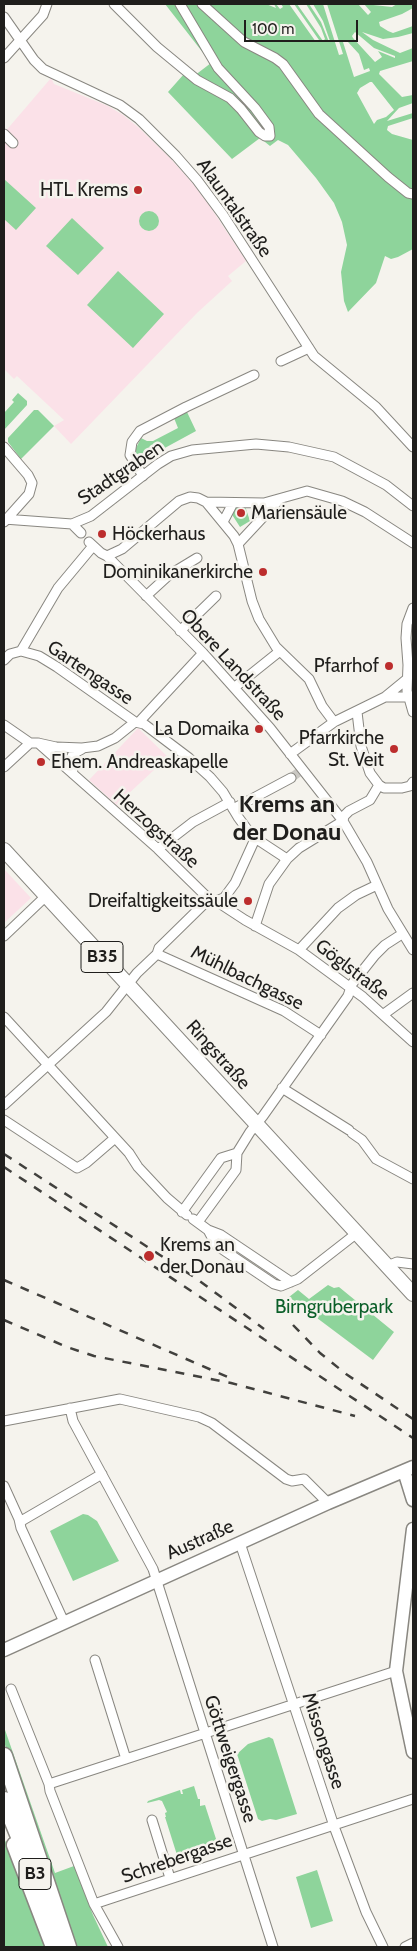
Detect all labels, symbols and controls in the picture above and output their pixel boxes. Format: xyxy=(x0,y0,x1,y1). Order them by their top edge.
scale bar xyxy=(247,10,361,42)
text: 100 m xyxy=(252,20,294,38)
street label: Alauntalstraße xyxy=(192,154,276,262)
place label: HTL Krems xyxy=(40,179,128,201)
marker: HTL Krems xyxy=(132,184,144,196)
street label: Stadtgraben xyxy=(74,436,168,510)
place label: Mariensäule xyxy=(251,502,347,524)
marker: Mariensäule xyxy=(235,507,247,519)
place label: Höckerhaus xyxy=(112,523,205,545)
marker: Höckerhaus xyxy=(96,528,108,540)
place label: Dominikanerkirche xyxy=(103,561,253,583)
marker: Dominikanerkirche xyxy=(257,566,269,578)
street label: Obere Landstraße xyxy=(175,604,291,726)
street label: Gartengasse xyxy=(43,636,137,710)
place label: Pfarrhof xyxy=(314,655,379,677)
marker: Pfarrhof xyxy=(383,660,395,672)
place label: La Domaika xyxy=(155,718,249,740)
marker: La Domaika xyxy=(253,723,265,735)
place label: Pfarrkirche St. Veit xyxy=(299,727,384,771)
marker: Pfarrkirche St. Veit xyxy=(388,743,400,755)
place label: Ehem. Andreaskapelle xyxy=(51,751,228,773)
marker: Ehem. Andreaskapelle xyxy=(35,756,47,768)
street label: Herzogstraße xyxy=(108,785,204,873)
district label: Krems an der Donau xyxy=(233,791,341,847)
place label: Dreifaltigkeitssäule xyxy=(88,890,238,912)
marker: Dreifaltigkeitssäule xyxy=(242,895,254,907)
street label: Göglstraße xyxy=(310,935,394,1005)
street label: Mühlbachgasse xyxy=(187,941,307,1015)
road number: B35 xyxy=(81,942,123,972)
street label: Ringstraße xyxy=(181,1016,255,1094)
place label: Krems an der Donau xyxy=(160,1234,244,1278)
marker: Krems an der Donau xyxy=(142,1249,156,1263)
park label: Birngruberpark xyxy=(275,1296,393,1318)
street label: Austraße xyxy=(163,1515,237,1565)
street label: Missongasse xyxy=(297,1690,349,1792)
street label: Göttweigergasse xyxy=(199,1693,261,1825)
street label: Schrebergasse xyxy=(119,1829,235,1889)
road number: B3 xyxy=(19,1858,51,1890)

